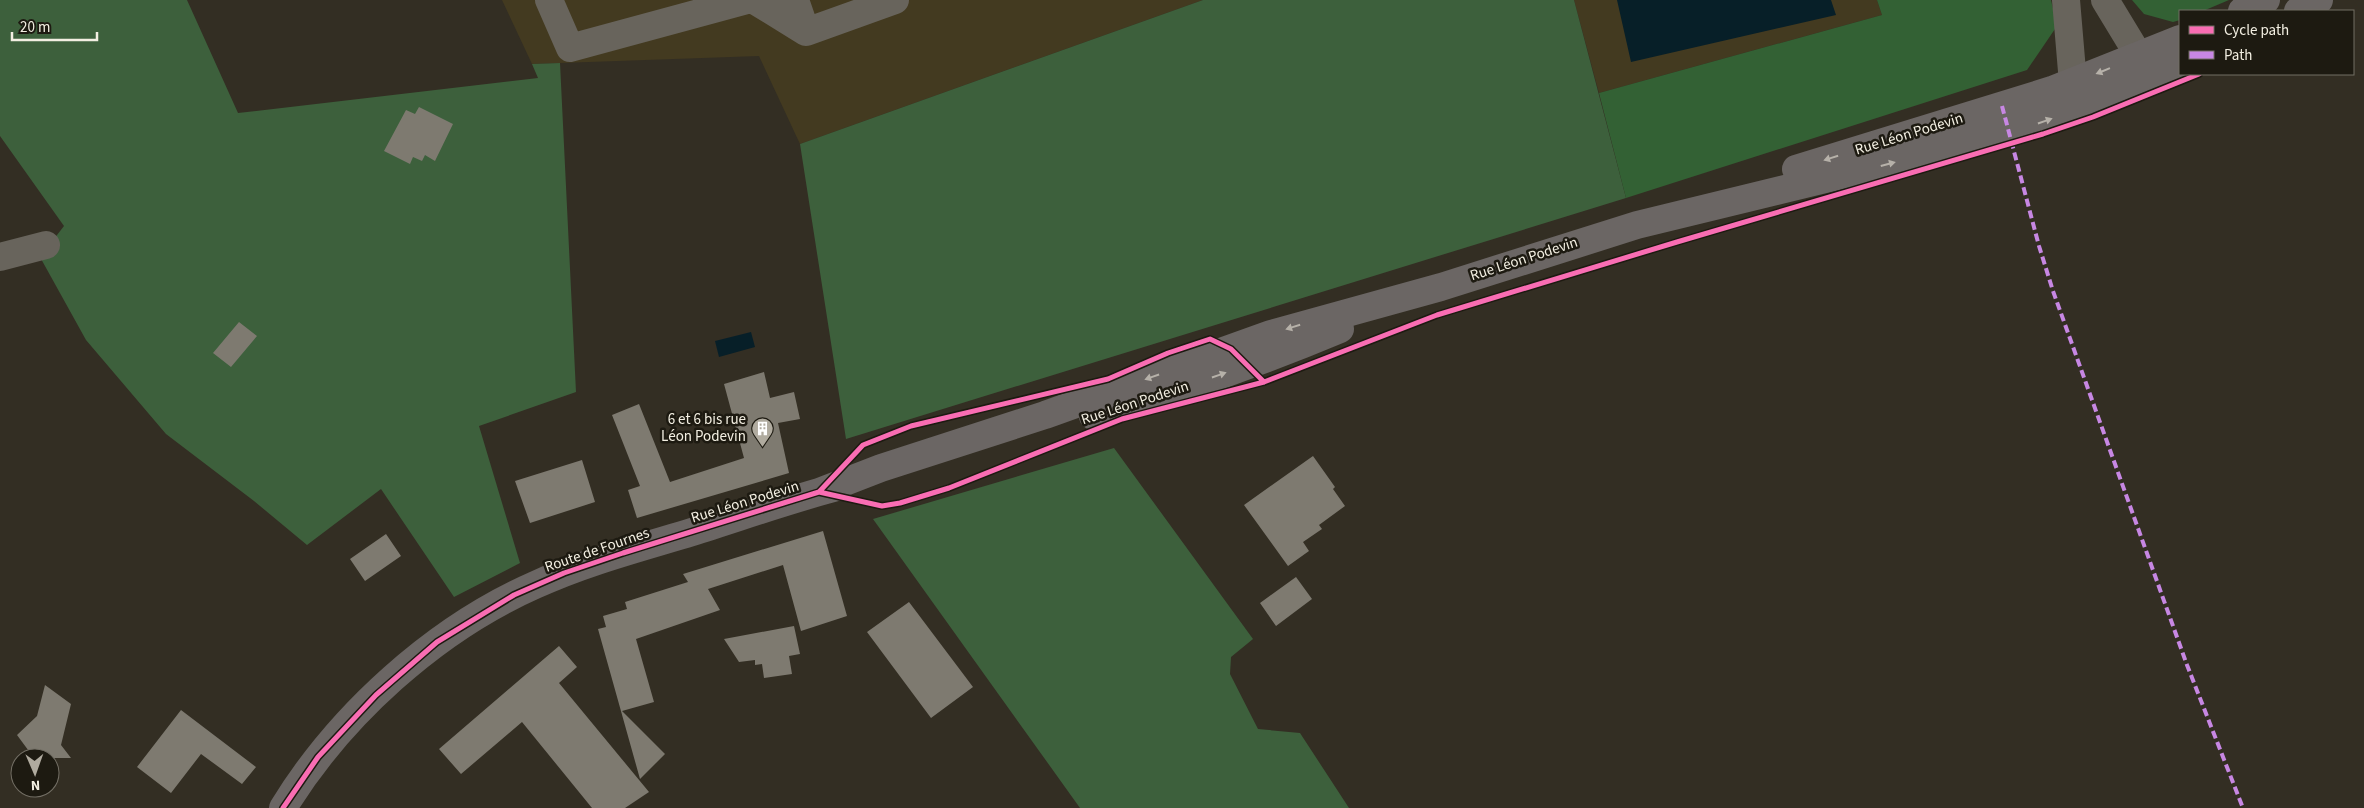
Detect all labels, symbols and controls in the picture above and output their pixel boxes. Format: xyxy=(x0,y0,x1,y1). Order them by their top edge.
scale bar xyxy=(12,10,98,42)
legend xyxy=(2179,10,2354,75)
text: 20 m xyxy=(20,17,50,38)
text: Cycle path xyxy=(2224,20,2289,41)
text: Path xyxy=(2224,45,2252,66)
one-way arrow xyxy=(2095,67,2110,75)
street label: Rue Léon Podevin xyxy=(1852,108,1966,160)
one-way arrow xyxy=(2037,117,2052,124)
one-way arrow xyxy=(1824,155,1839,162)
one-way arrow xyxy=(1880,160,1896,168)
street label: Rue Léon Podevin xyxy=(1467,232,1581,286)
one-way arrow xyxy=(1285,324,1300,332)
one-way arrow xyxy=(1212,371,1227,379)
one-way arrow xyxy=(1145,374,1160,381)
street label: Rue Léon Podevin xyxy=(1078,376,1192,430)
place label: 6 et 6 bis rue Léon Podevin xyxy=(661,409,746,447)
building icon: 6 et 6 bis rue Léon Podevin xyxy=(750,416,774,447)
street label: Rue Léon Podevin xyxy=(688,476,802,528)
street label: Route de Fournes xyxy=(542,522,652,578)
north arrow xyxy=(10,748,60,798)
text: N xyxy=(30,775,40,795)

